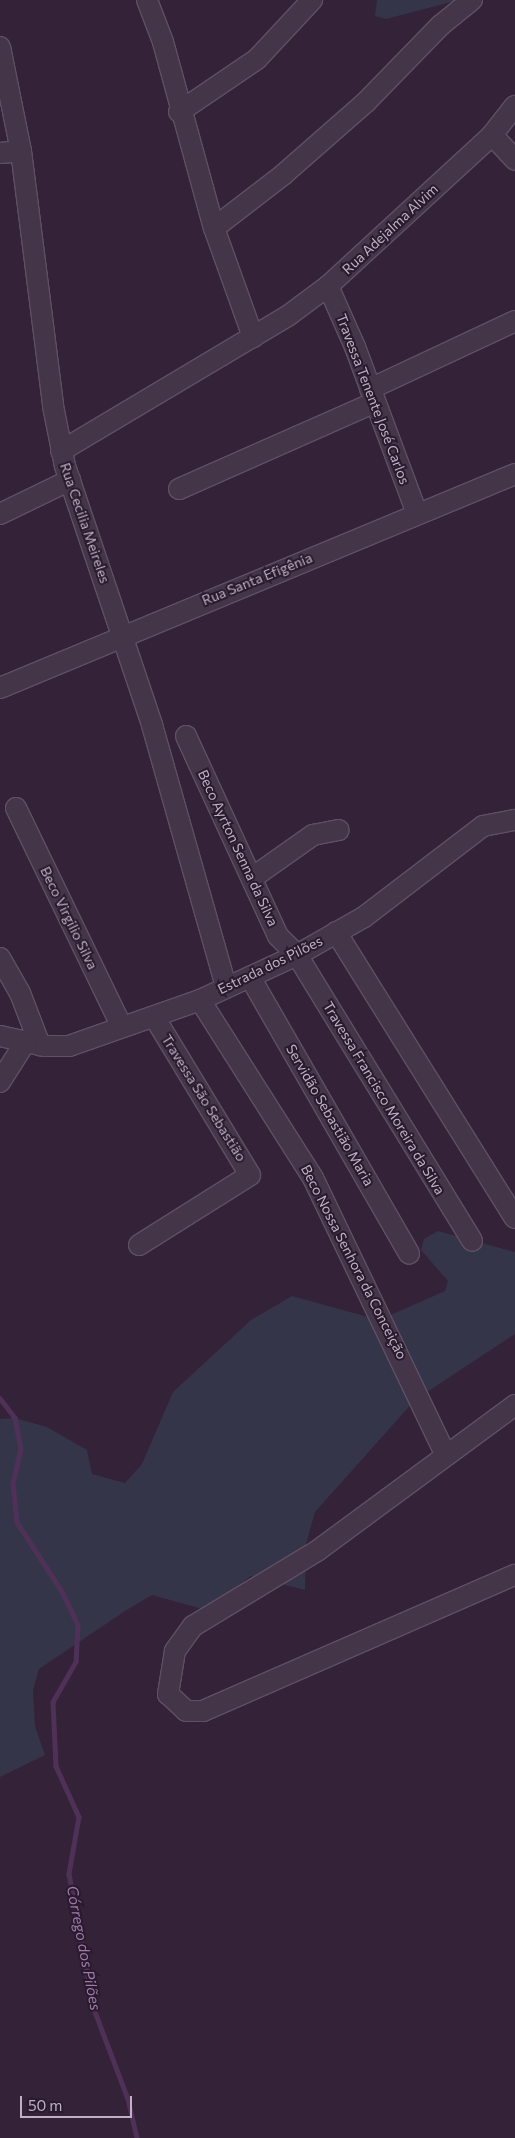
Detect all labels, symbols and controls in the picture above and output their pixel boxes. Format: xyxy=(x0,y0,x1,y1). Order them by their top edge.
street label: Rua Adejalma Alvim xyxy=(339,180,441,278)
street label: Travessa Tenente José Carlos xyxy=(333,311,413,487)
street label: Rua Cecilia Meireles xyxy=(57,461,113,585)
street label: Rua Santa Efigênia xyxy=(199,549,315,609)
street label: Beco Ayrton Senna da Silva xyxy=(194,767,282,929)
street label: Beco Virgilio Silva xyxy=(37,864,101,972)
street label: Estrada dos Pilões xyxy=(215,932,325,998)
street label: Travessa Francisco Moreira da Silva xyxy=(320,998,448,1198)
street label: Travessa São Sebastião xyxy=(158,1031,250,1165)
street label: Servidão Sebastião Maria xyxy=(283,1041,377,1189)
street label: Beco Nossa Senhora da Conceição xyxy=(298,1162,410,1362)
water label: Córrego dos Pilões xyxy=(63,1884,105,2012)
scale bar xyxy=(22,2086,135,2118)
text: 50 m xyxy=(28,2096,62,2114)

